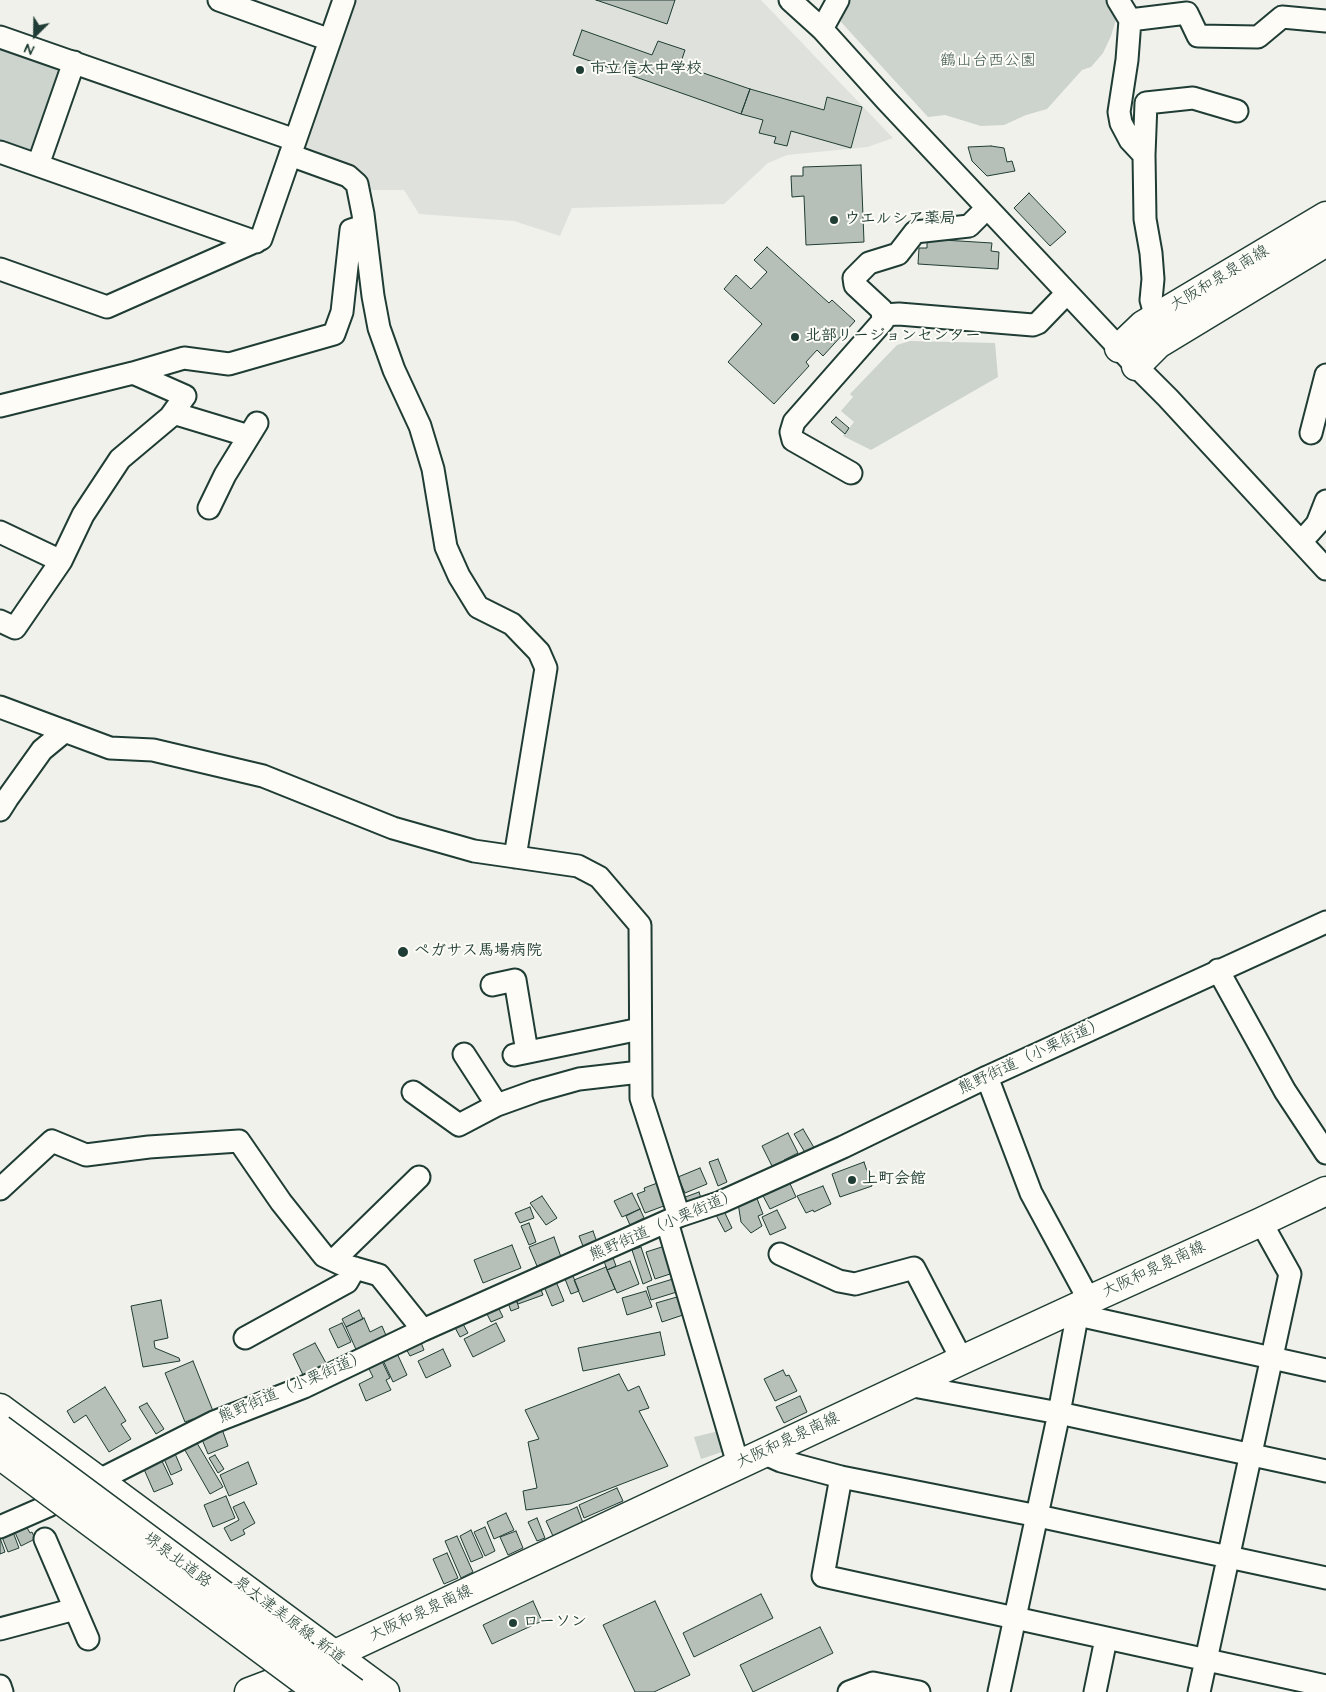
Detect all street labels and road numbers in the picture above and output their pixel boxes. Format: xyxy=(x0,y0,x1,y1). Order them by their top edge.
street label: 大阪和泉泉南線 xyxy=(1167,242,1273,316)
street label: 熊野街道（小栗街道） xyxy=(955,1014,1109,1100)
street label: 熊野街道（小栗街道） xyxy=(587,1186,741,1266)
street label: 大阪和泉泉南線 xyxy=(1099,1238,1209,1302)
street label: 熊野街道（小栗街道） xyxy=(216,1348,370,1428)
street label: 大阪和泉泉南線 xyxy=(733,1409,843,1473)
street label: 堺泉北道路 xyxy=(139,1529,215,1593)
street label: 泉大津美原線 新道 xyxy=(230,1573,348,1669)
street label: 大阪和泉泉南線 xyxy=(366,1582,476,1646)

